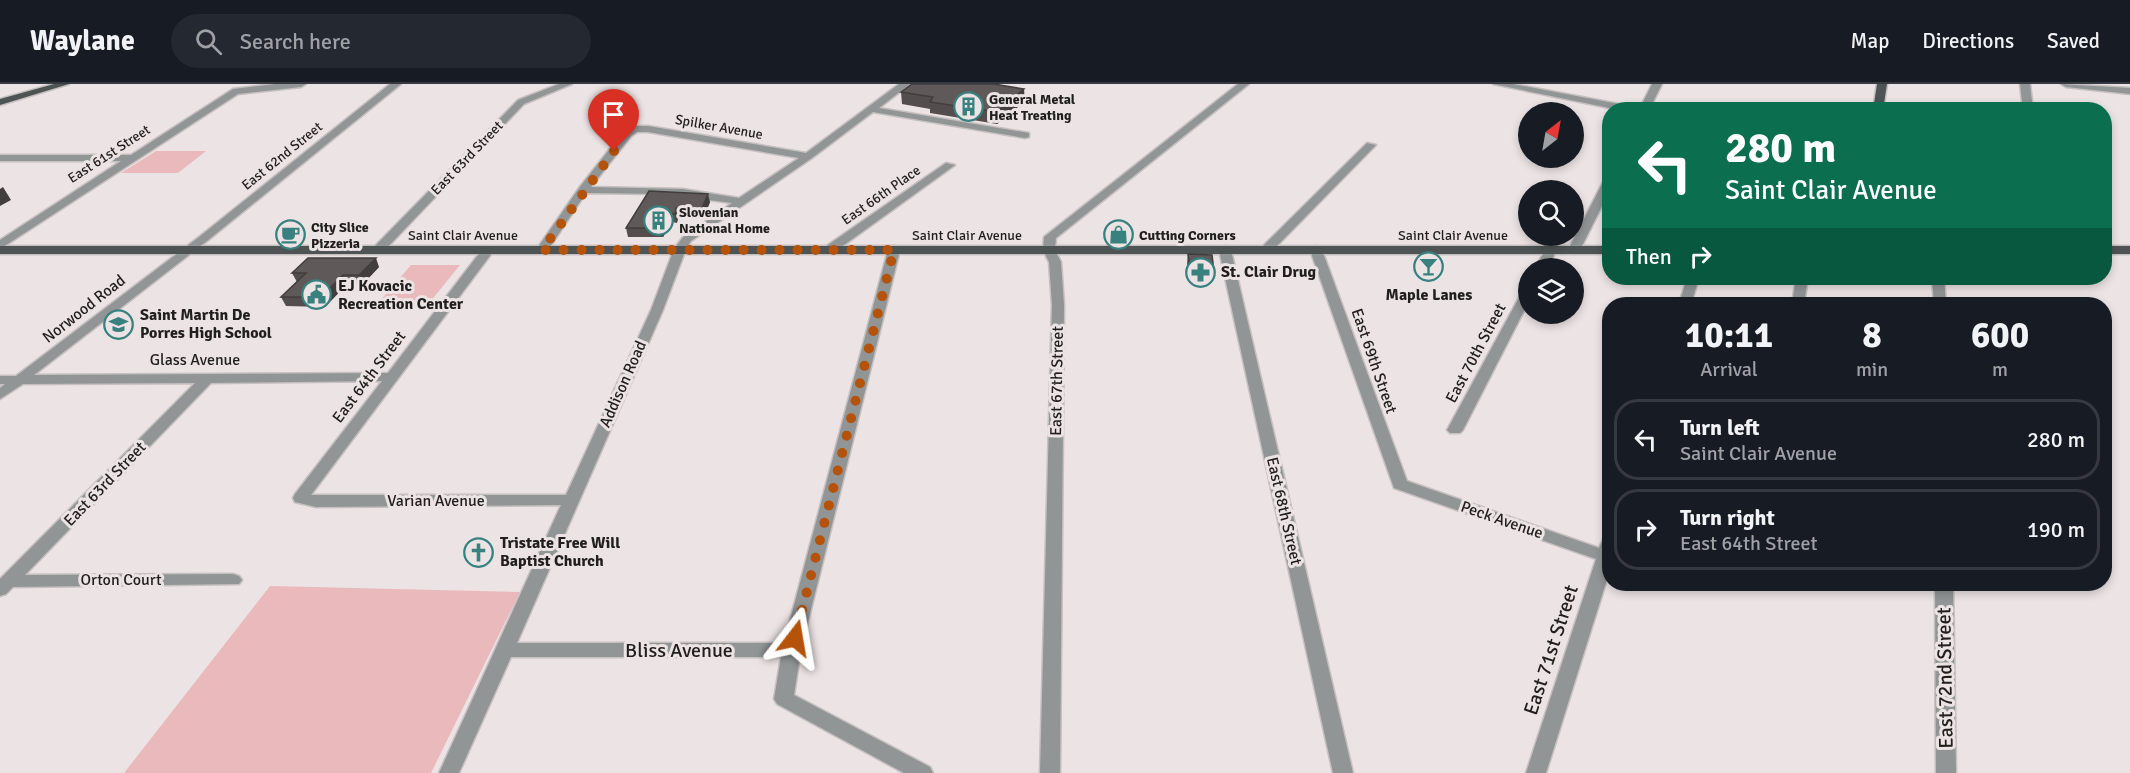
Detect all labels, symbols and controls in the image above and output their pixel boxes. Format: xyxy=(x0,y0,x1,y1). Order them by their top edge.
search box xyxy=(171,14,591,68)
text: Waylane xyxy=(30,24,135,58)
icon: search xyxy=(192,25,225,58)
text: Search here xyxy=(240,28,351,55)
text: Map xyxy=(1851,28,1889,54)
text: Directions xyxy=(1922,28,2014,54)
text: Saved xyxy=(2047,28,2100,54)
pin xyxy=(588,89,639,151)
building icon: General Metal Heat Treating xyxy=(952,91,984,123)
place label: General Metal Heat Treating xyxy=(989,91,1076,124)
icon: arrive xyxy=(597,98,630,131)
north arrow xyxy=(1518,102,1584,168)
map controls xyxy=(1518,102,1584,324)
street label: Spilker Avenue xyxy=(674,111,764,143)
street label: East 63rd Street xyxy=(427,117,507,198)
street label: East 62nd Street xyxy=(238,118,326,194)
street label: East 61st Street xyxy=(65,121,153,187)
text: 280 m xyxy=(1725,123,1836,174)
icon: left xyxy=(1626,126,1704,204)
street label: East 66th Place xyxy=(838,162,924,228)
text: Saint Clair Avenue xyxy=(1725,174,1937,207)
button: search xyxy=(1518,180,1584,246)
building icon: Slovenian National Home xyxy=(642,204,674,236)
place label: Slovenian National Home xyxy=(679,204,770,237)
cafe icon: City Slice Pizzeria xyxy=(274,219,306,251)
place label: City Slice Pizzeria xyxy=(311,219,369,252)
shop icon: Cutting Corners xyxy=(1102,219,1134,251)
street label: Saint Clair Avenue xyxy=(408,227,518,244)
street label: Saint Clair Avenue xyxy=(912,227,1022,244)
place label: Cutting Corners xyxy=(1139,227,1236,244)
street label: Saint Clair Avenue xyxy=(1398,227,1508,244)
icon: right xyxy=(1684,240,1717,273)
text: Then xyxy=(1626,243,1672,270)
bar icon: Maple Lanes xyxy=(1413,251,1445,283)
pharmacy icon: St. Clair Drug xyxy=(1184,256,1216,288)
button: layers xyxy=(1518,258,1584,324)
place label: St. Clair Drug xyxy=(1221,262,1317,282)
street label: Norwood Road xyxy=(39,270,129,348)
place label: EJ Kovacic Recreation Center xyxy=(338,276,464,314)
public building icon: EJ Kovacic Recreation Center xyxy=(301,279,333,311)
place label: Maple Lanes xyxy=(1386,285,1472,305)
street label: East 70th Street xyxy=(1441,299,1511,406)
place label: Saint Martin De Porres High School xyxy=(140,305,272,343)
street label: East 69th Street xyxy=(1347,306,1401,417)
school or university icon: Saint Martin De Porres High School xyxy=(103,308,135,340)
text: 10:11 xyxy=(1685,313,1773,358)
text: 8 xyxy=(1862,313,1882,358)
text: 600 xyxy=(1971,313,2029,358)
street label: East 67th Street xyxy=(1046,325,1068,436)
street label: East 64th Street xyxy=(328,327,410,427)
street label: Addison Road xyxy=(595,338,651,430)
street label: Glass Avenue xyxy=(150,350,240,370)
text: Arrival xyxy=(1700,357,1758,382)
text: min xyxy=(1856,357,1888,382)
text: m xyxy=(1992,357,2008,382)
text: Turn left xyxy=(1680,414,1760,441)
icon: left xyxy=(1629,423,1662,456)
text: 280 m xyxy=(2027,426,2085,453)
street label: East 63rd Street xyxy=(60,437,151,530)
text: Saint Clair Avenue xyxy=(1680,441,1837,466)
street label: East 68th Street xyxy=(1262,455,1306,567)
street label: Varian Avenue xyxy=(387,491,485,511)
street label: Peck Avenue xyxy=(1458,497,1546,543)
text: Turn right xyxy=(1680,504,1775,531)
icon: right xyxy=(1629,513,1662,546)
text: 190 m xyxy=(2027,516,2085,543)
text: East 64th Street xyxy=(1680,531,1817,556)
place label: Tristate Free Will Baptist Church xyxy=(500,533,620,571)
church icon: Tristate Free Will Baptist Church xyxy=(463,536,495,568)
street label: Orton Court xyxy=(80,570,162,590)
street label: East 71st Street xyxy=(1518,582,1584,718)
position arrow xyxy=(763,606,827,670)
street label: East 72nd Street xyxy=(1931,607,1959,749)
street label: Bliss Avenue xyxy=(625,638,733,663)

